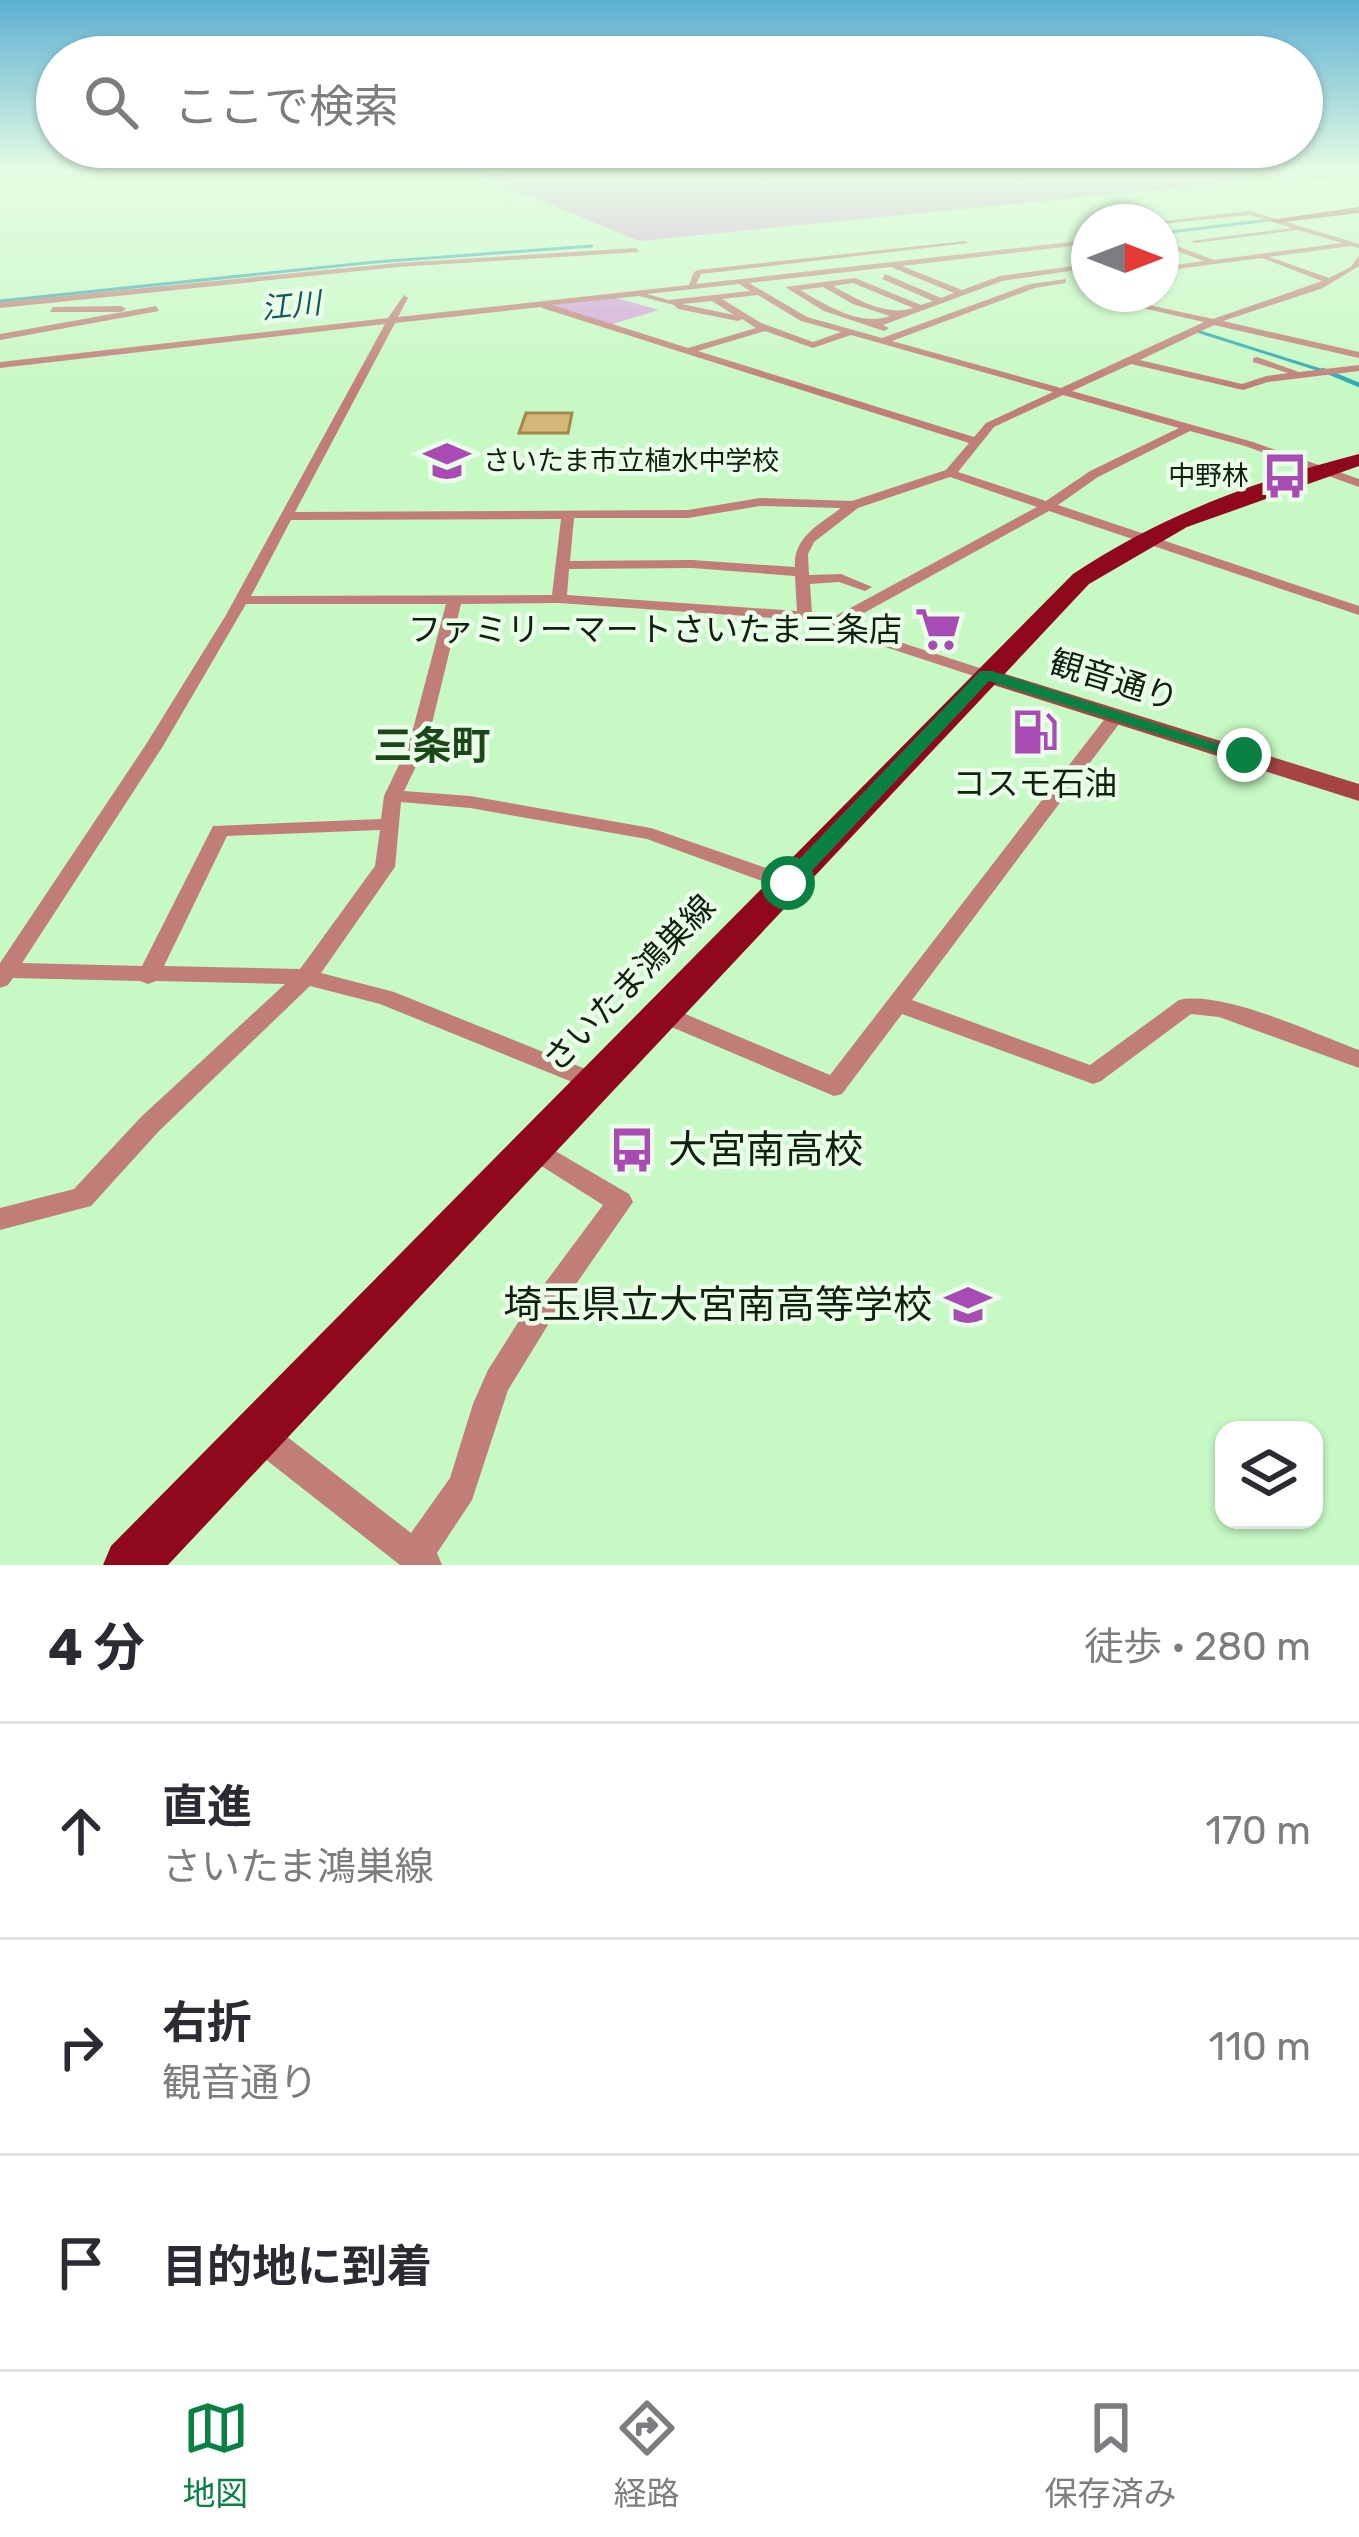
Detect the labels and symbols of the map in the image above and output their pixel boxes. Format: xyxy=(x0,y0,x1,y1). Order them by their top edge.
north arrow xyxy=(1071,204,1179,312)
water label: 江川 xyxy=(259,285,326,327)
school or university icon: さいたま市立植水中学校 xyxy=(422,436,472,486)
place label: さいたま市立植水中学校 xyxy=(483,445,779,477)
bus stop icon: 中野林 xyxy=(1260,451,1310,501)
place label: 中野林 xyxy=(1168,460,1249,492)
supermarket icon: ファミリーマートさいたま三条店 xyxy=(913,604,963,654)
place label: ファミリーマートさいたま三条店 xyxy=(408,610,902,649)
street label: 観音通り xyxy=(1045,642,1183,718)
fuel station icon: コスモ石油 xyxy=(1010,707,1060,757)
district label: 三条町 xyxy=(373,723,491,769)
route end xyxy=(1217,728,1271,782)
place label: コスモ石油 xyxy=(953,764,1118,803)
route start xyxy=(761,856,815,910)
street label: さいたま鴻巣線 xyxy=(535,887,723,1079)
bus stop icon: 大宮南高校 xyxy=(607,1125,657,1175)
place label: 大宮南高校 xyxy=(668,1127,863,1173)
school or university icon: 埼玉県立大宮南高等学校 xyxy=(943,1280,993,1330)
place label: 埼玉県立大宮南高等学校 xyxy=(503,1282,932,1328)

